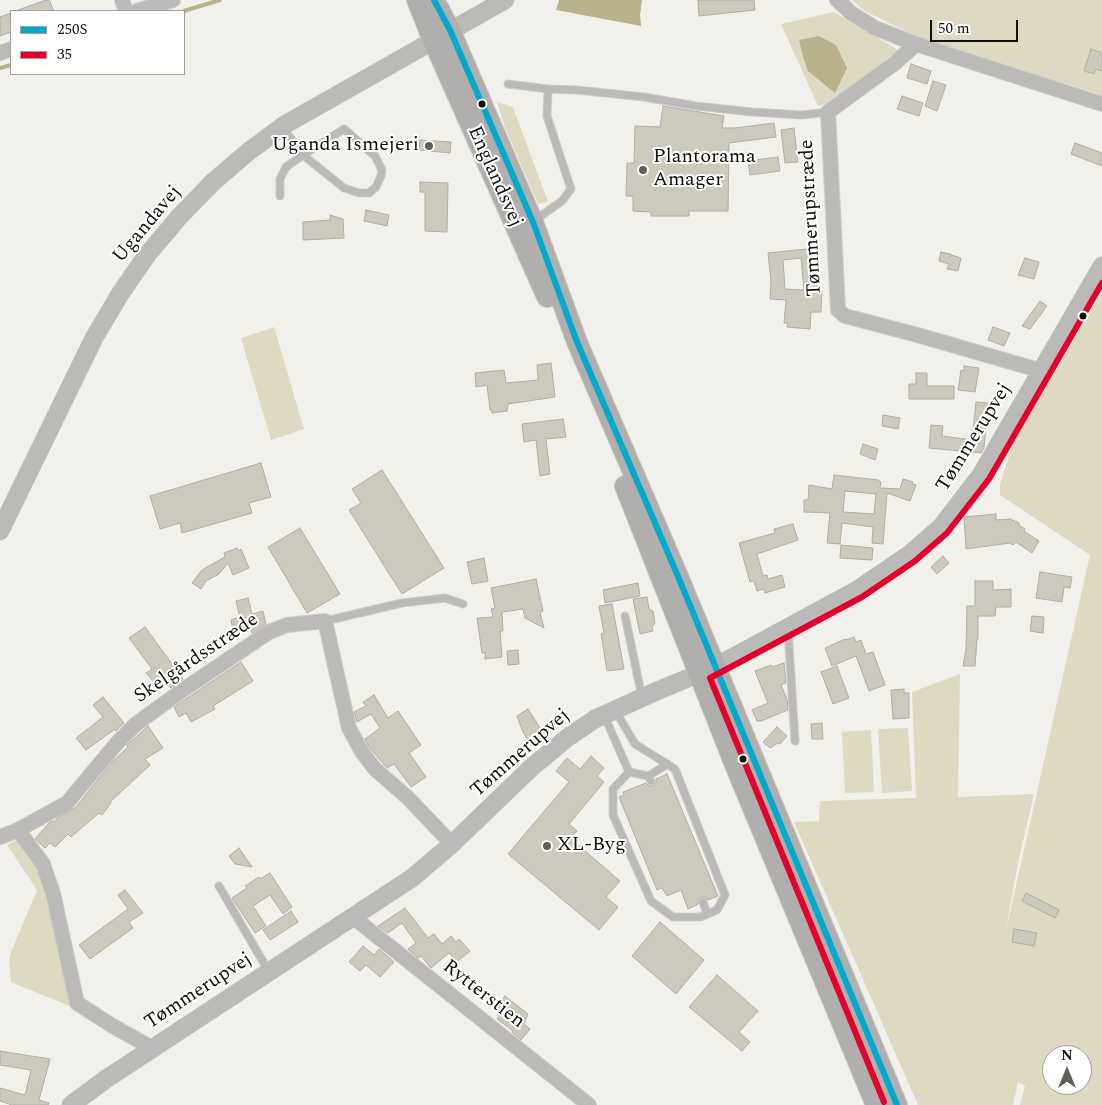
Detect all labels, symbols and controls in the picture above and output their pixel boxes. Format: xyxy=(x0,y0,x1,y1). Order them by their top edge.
legend xyxy=(10,10,185,75)
scale bar xyxy=(932,10,1020,42)
text: 50 m xyxy=(938,17,970,40)
text: 250S xyxy=(57,18,87,41)
text: 35 xyxy=(57,43,72,66)
unlabelled marker xyxy=(477,99,487,109)
street label: Englandsvej xyxy=(461,123,527,231)
place label: Uganda Ismejeri xyxy=(272,134,419,158)
street label: Tømmerupstræde xyxy=(796,139,828,297)
marker: Uganda Ismejeri xyxy=(423,140,435,152)
place label: Plantorama Amager xyxy=(653,146,756,193)
marker: Plantorama Amager xyxy=(637,164,649,176)
street label: Ugandavej xyxy=(109,181,187,269)
unlabelled marker xyxy=(1078,311,1088,321)
street label: Tømmerupvej xyxy=(932,379,1018,497)
street label: Skelgårdsstræde xyxy=(130,609,264,709)
street label: Tømmerupvej xyxy=(467,704,575,804)
unlabelled marker xyxy=(738,754,748,764)
place label: XL-Byg xyxy=(557,834,626,858)
marker: XL-Byg xyxy=(541,840,553,852)
street label: Tømmerupvej xyxy=(141,948,257,1036)
street label: Rytterstien xyxy=(437,955,529,1035)
north arrow xyxy=(1042,1045,1092,1095)
text: N xyxy=(1061,1045,1073,1066)

